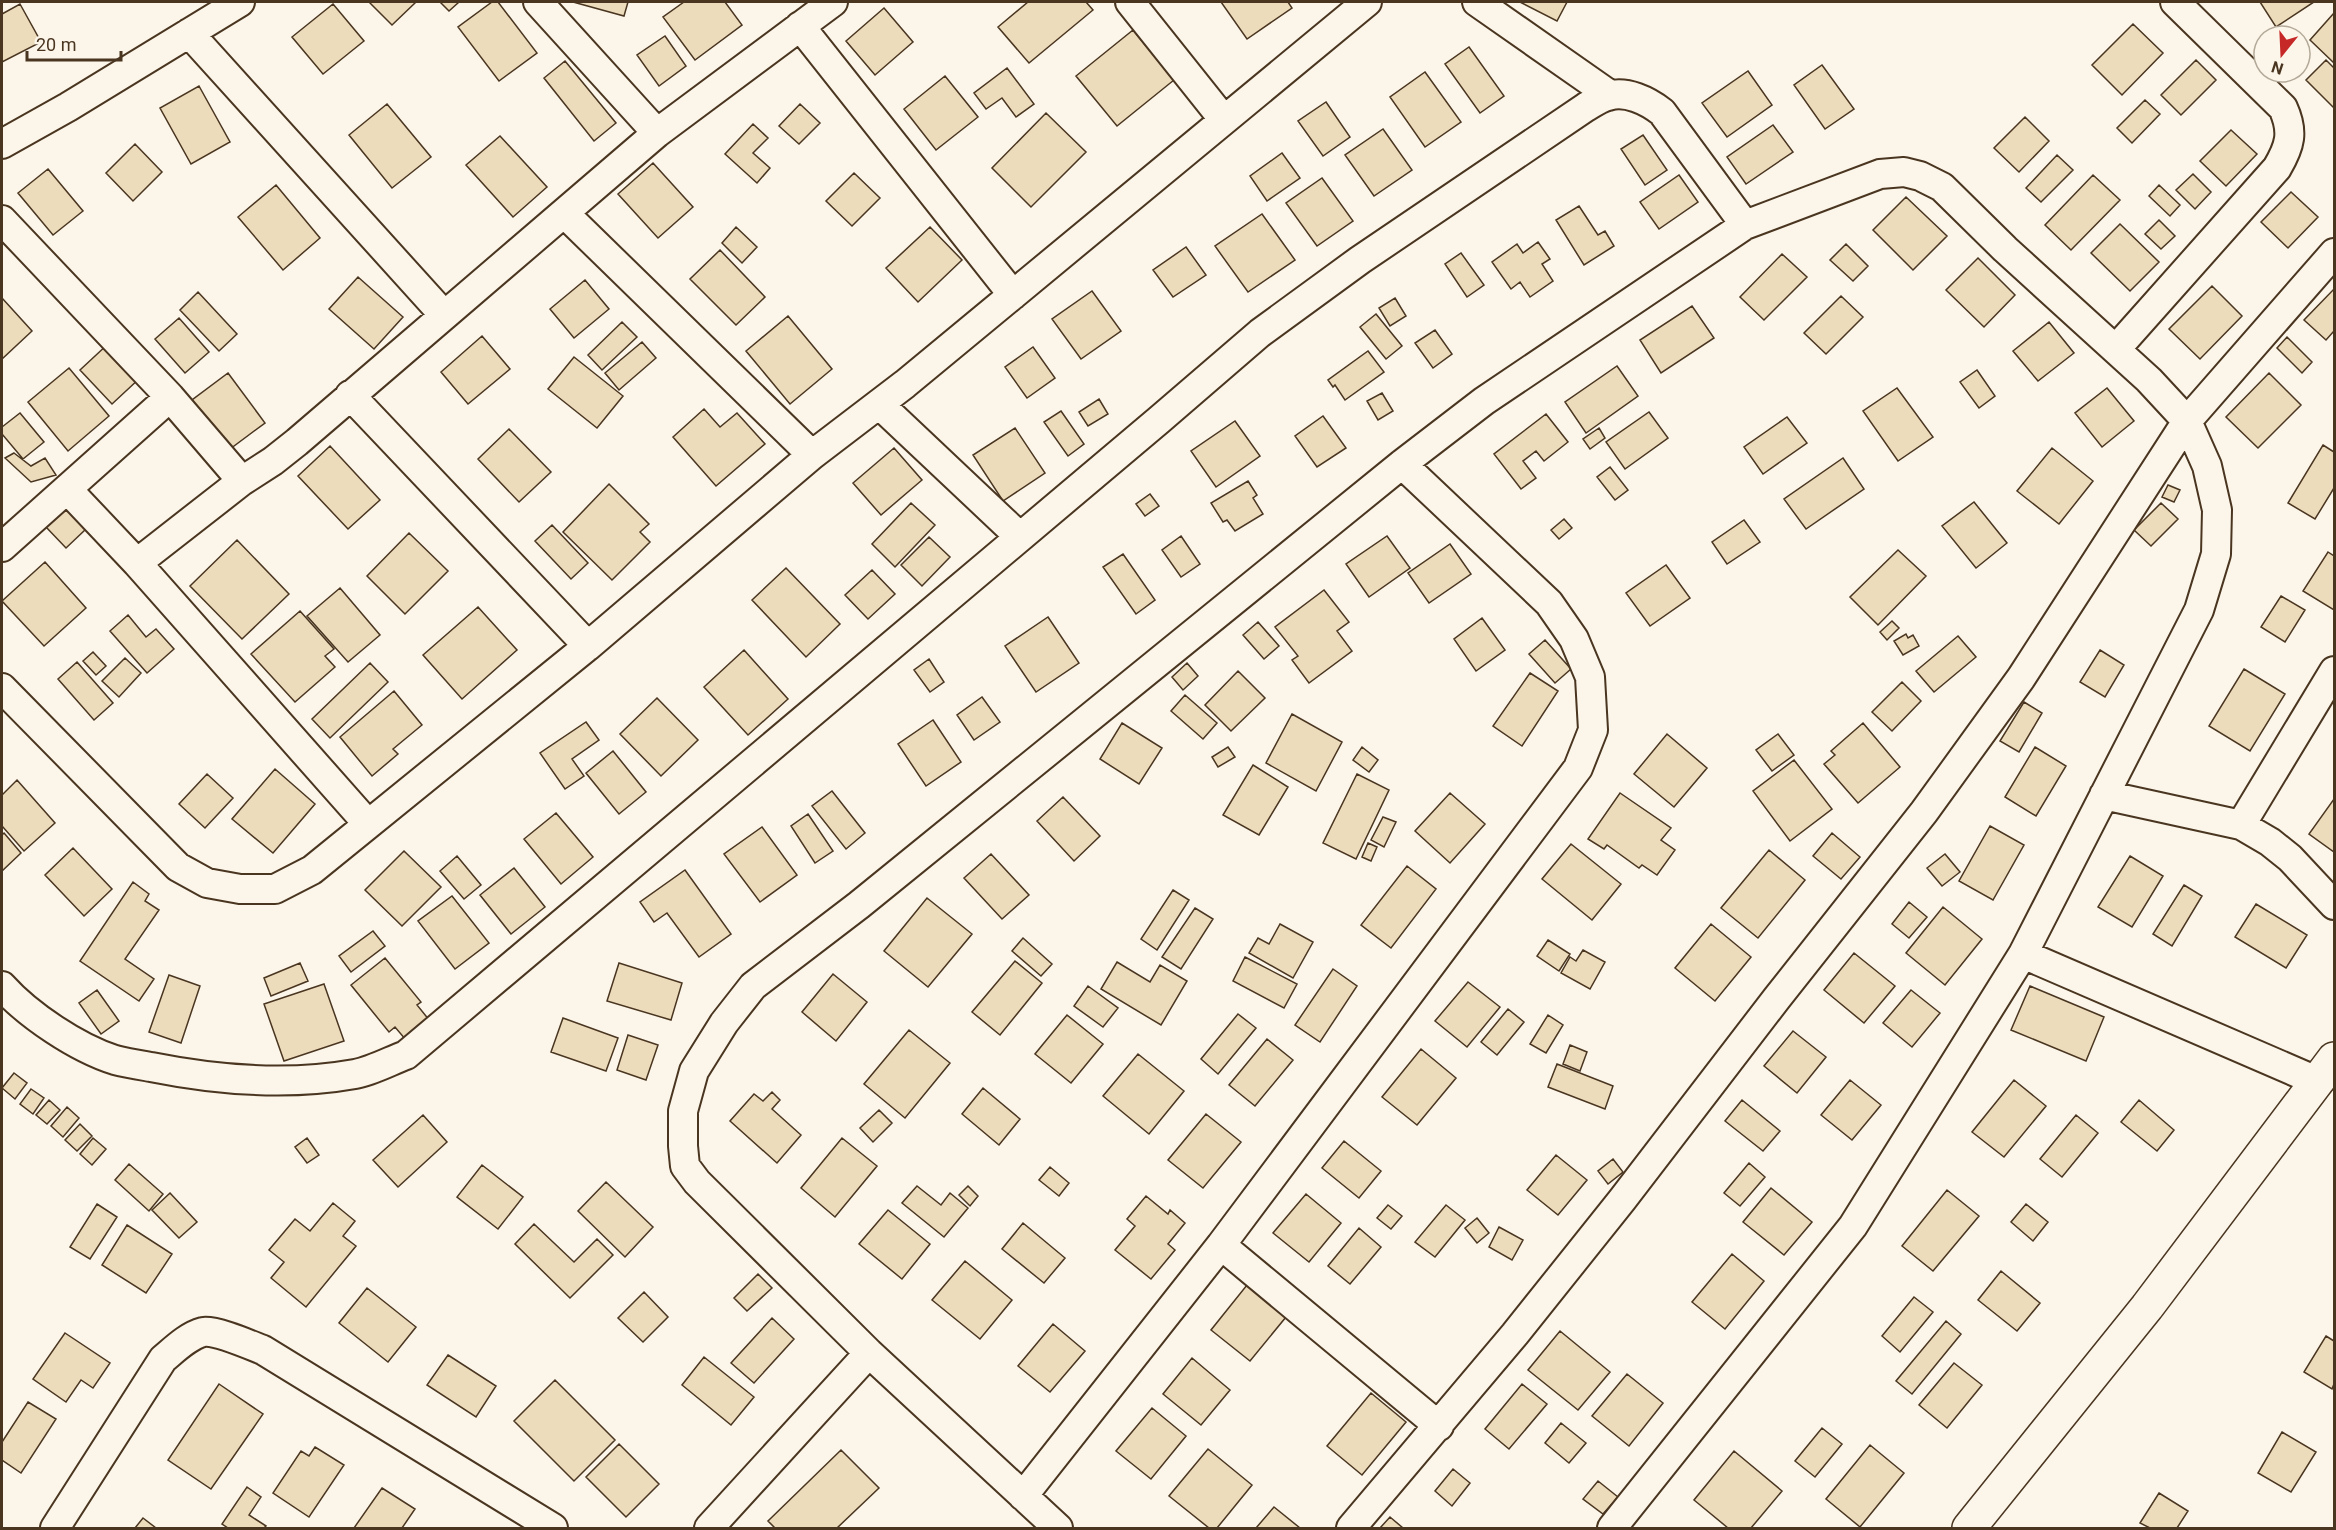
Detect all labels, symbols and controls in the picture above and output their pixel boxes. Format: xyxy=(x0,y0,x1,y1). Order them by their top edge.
scale bar xyxy=(27,24,122,62)
north arrow xyxy=(2252,24,2312,84)
text: 20 m xyxy=(36,34,76,55)
text: N xyxy=(2269,57,2286,79)

